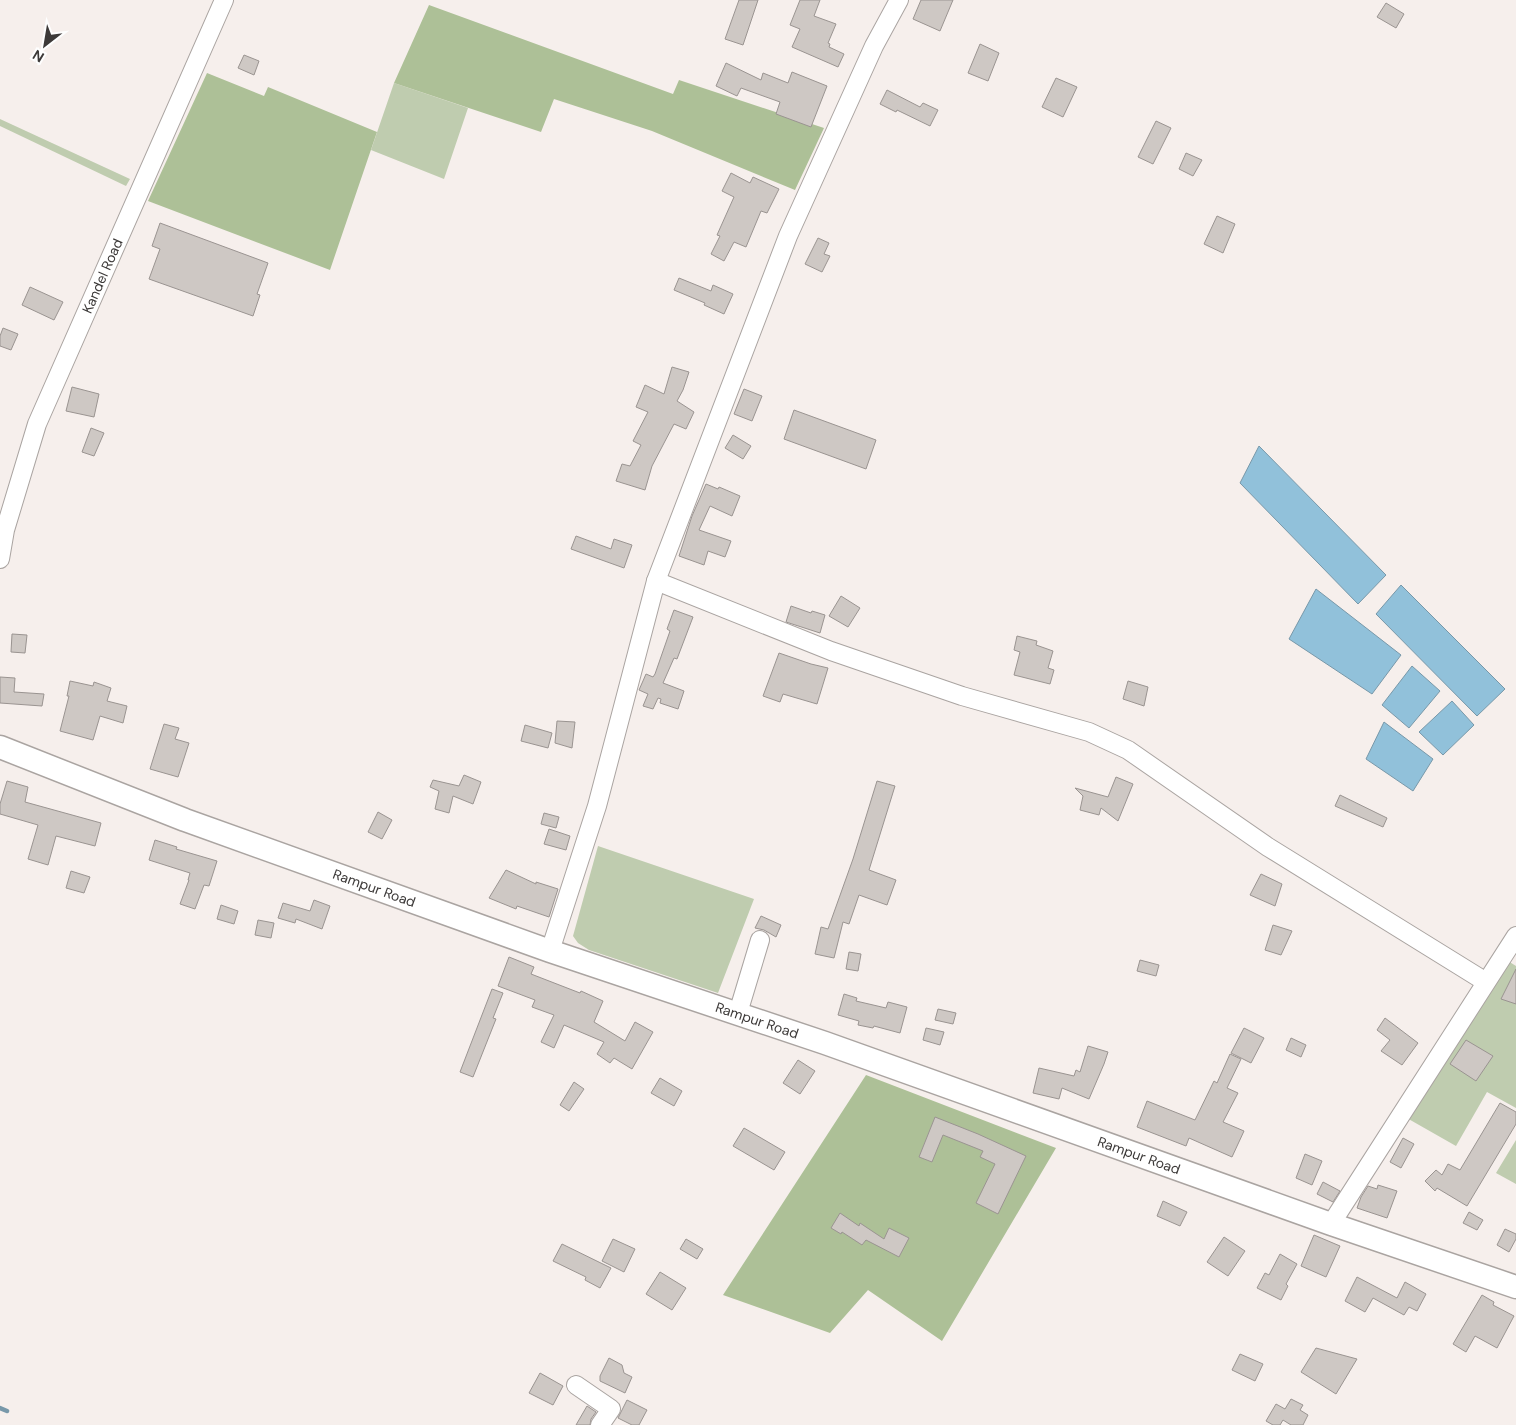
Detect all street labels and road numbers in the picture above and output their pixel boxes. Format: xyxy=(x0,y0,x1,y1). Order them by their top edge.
street label: Kandel Road xyxy=(78,236,127,316)
street label: Rampur Road xyxy=(331,865,418,911)
street label: Rampur Road xyxy=(713,998,801,1043)
street label: Rampur Road xyxy=(1095,1132,1183,1178)

